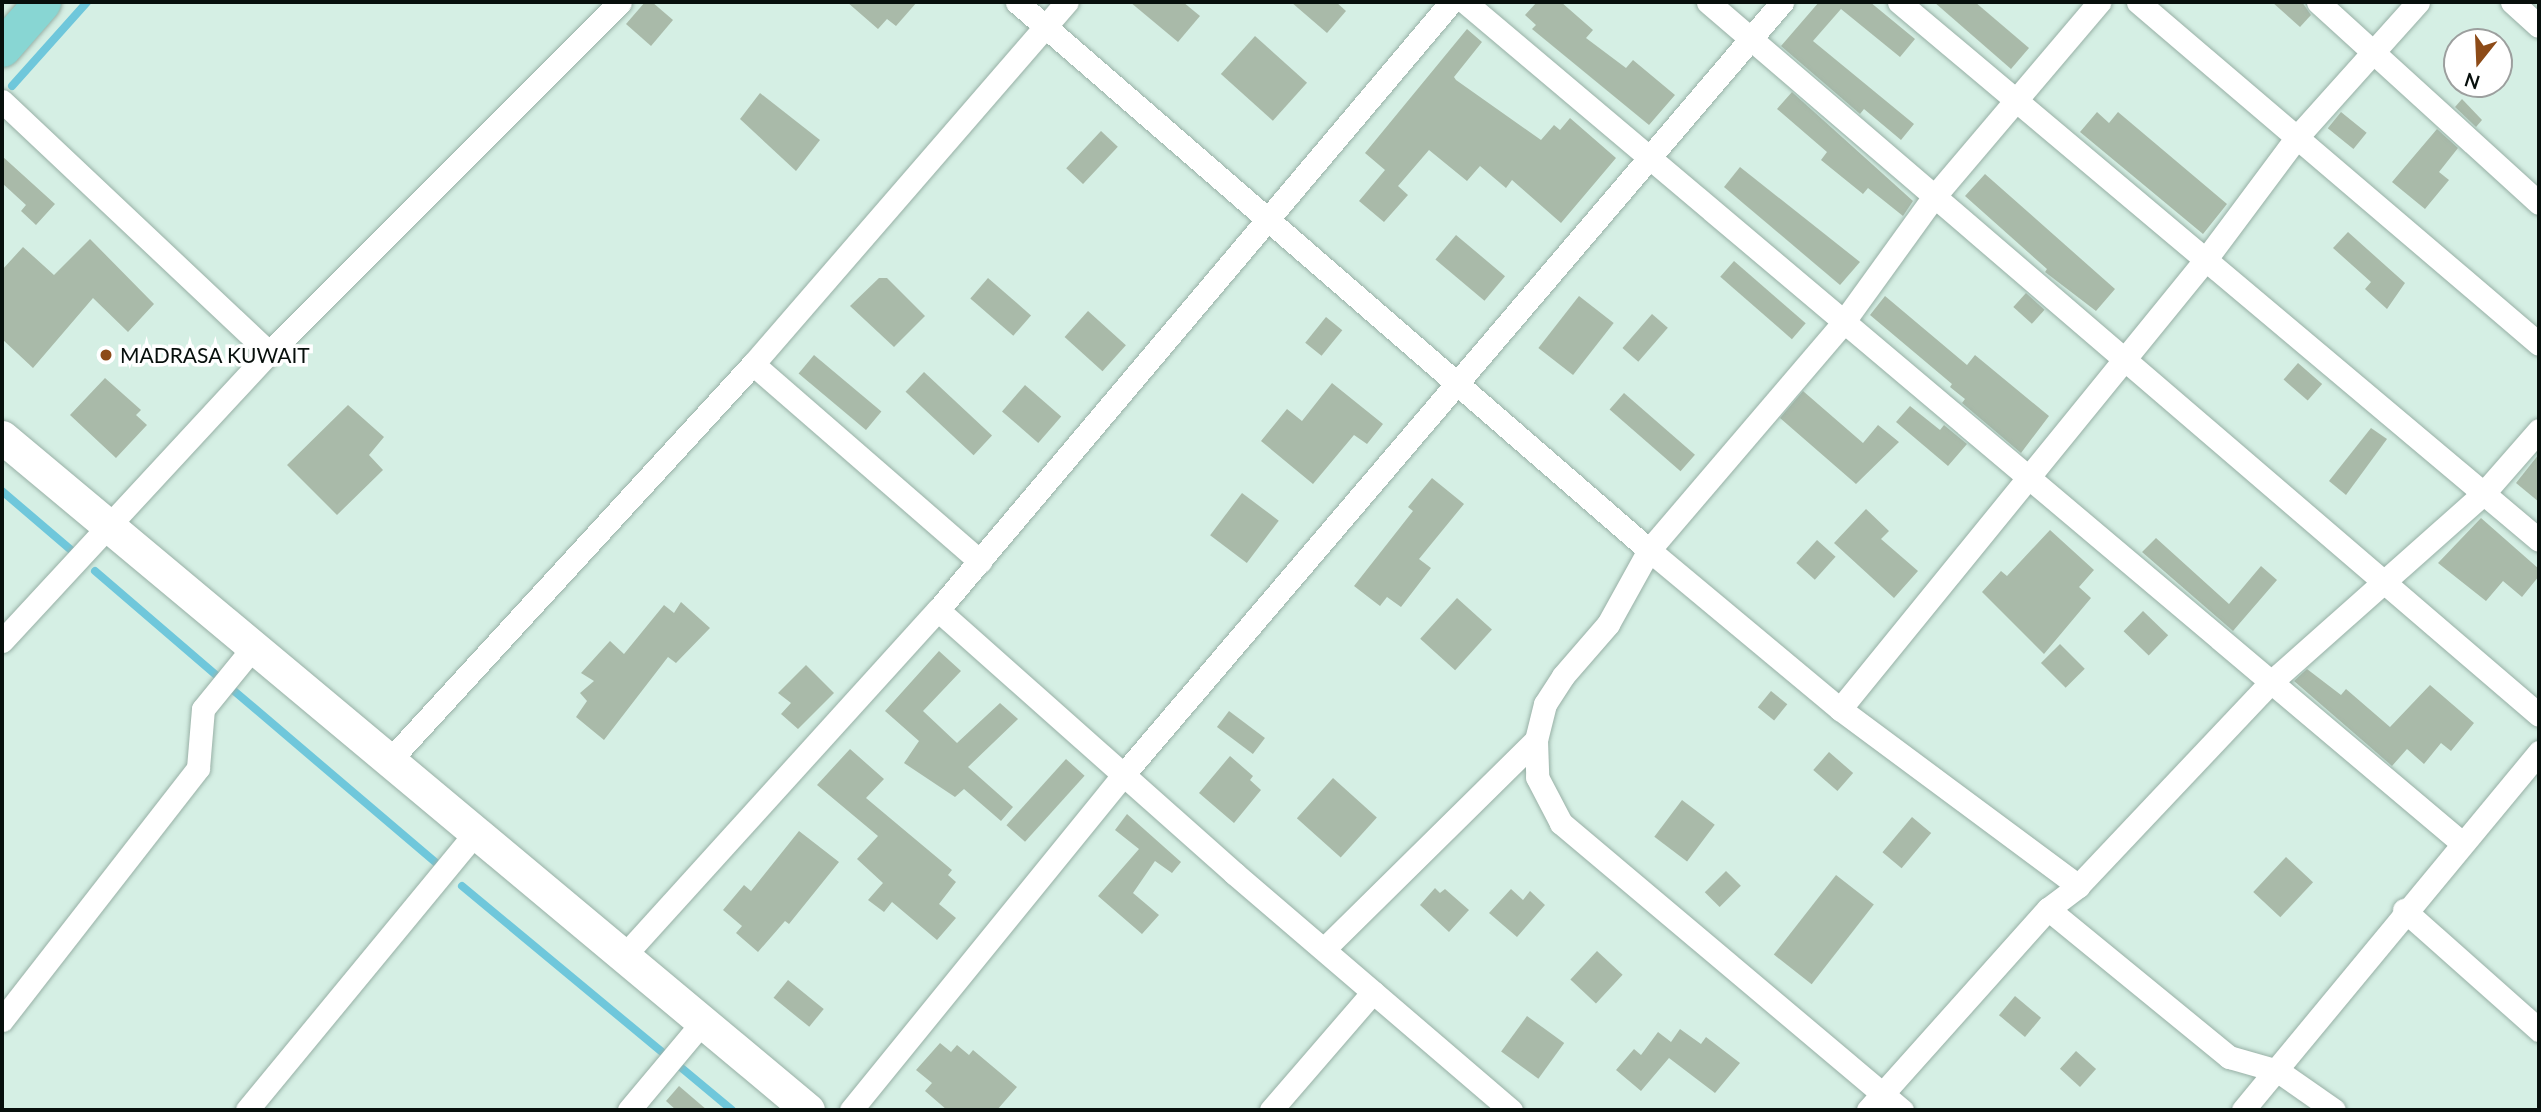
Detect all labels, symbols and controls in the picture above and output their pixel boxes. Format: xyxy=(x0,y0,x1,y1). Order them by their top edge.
north arrow xyxy=(2443,28,2513,98)
text: N xyxy=(2461,68,2482,95)
place label: MADRASA KUWAIT xyxy=(120,342,310,368)
marker: MADRASA KUWAIT xyxy=(98,347,114,363)

